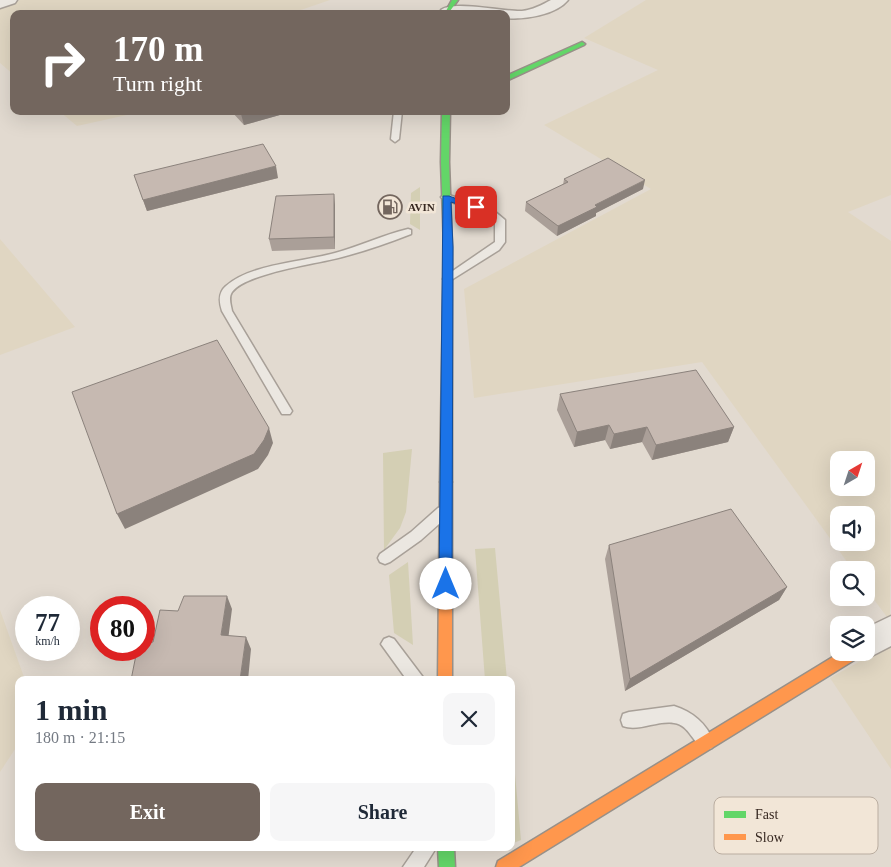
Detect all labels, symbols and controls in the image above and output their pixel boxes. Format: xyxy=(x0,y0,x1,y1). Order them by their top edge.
icon: right xyxy=(30,30,95,95)
text: 170 m xyxy=(113,30,203,69)
text: Turn right xyxy=(113,71,202,96)
pin xyxy=(455,186,497,228)
icon: arrive xyxy=(462,193,490,221)
fuel station icon: AVIN xyxy=(377,194,403,220)
place label: AVIN xyxy=(408,201,435,213)
north arrow xyxy=(830,451,875,496)
map controls xyxy=(830,451,875,661)
button: sound xyxy=(830,506,875,551)
position arrow xyxy=(419,557,471,609)
button: search xyxy=(830,561,875,606)
speed limit sign: 80 xyxy=(90,596,155,661)
text: 77 xyxy=(35,609,60,636)
button: layers xyxy=(830,616,875,661)
text: km/h xyxy=(35,634,60,648)
text: 1 min xyxy=(35,693,108,726)
button: close xyxy=(443,693,495,745)
text: 180 m · 21:15 xyxy=(35,729,125,746)
button: Exit xyxy=(35,783,260,841)
button: Share xyxy=(270,783,495,841)
legend xyxy=(714,797,878,854)
text: Fast xyxy=(755,807,778,822)
text: Slow xyxy=(755,830,785,845)

